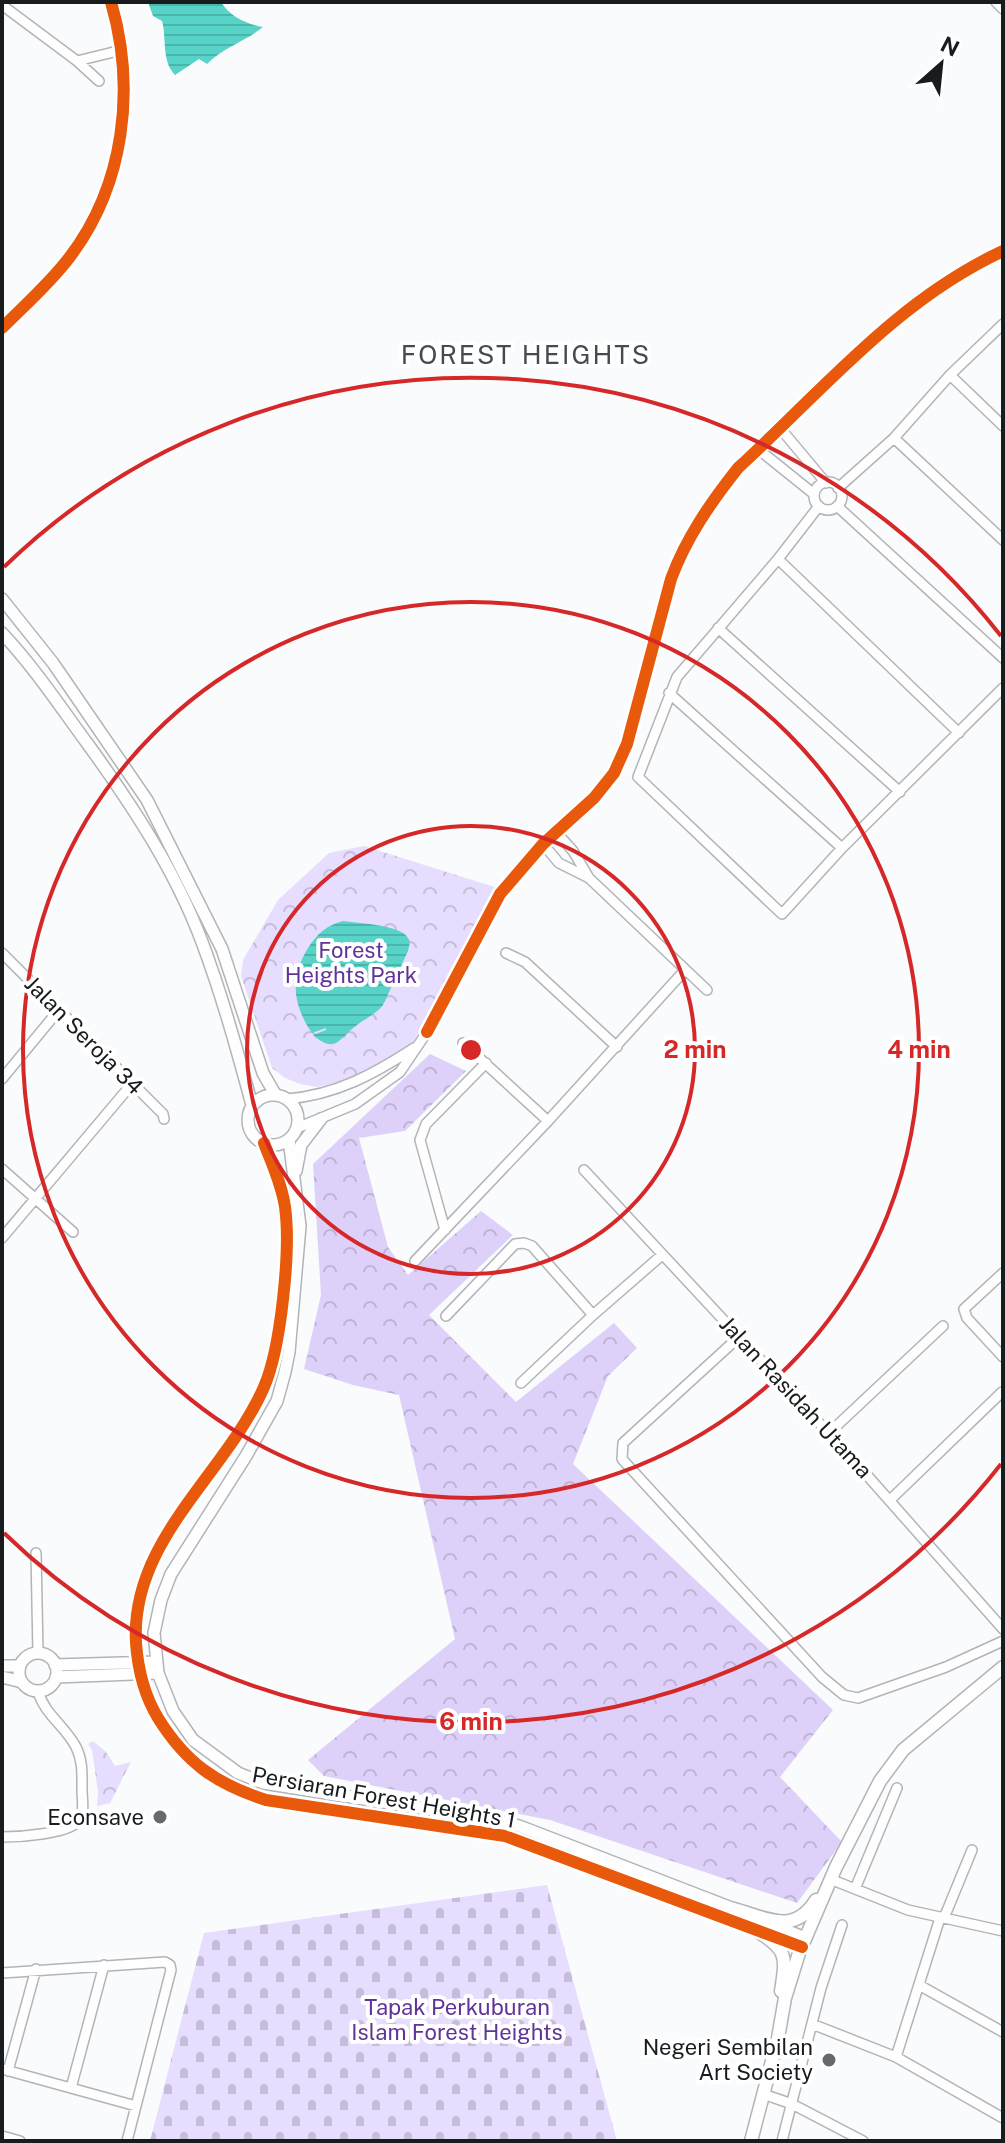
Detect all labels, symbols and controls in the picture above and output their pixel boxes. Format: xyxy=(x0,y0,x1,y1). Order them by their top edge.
north arrow xyxy=(901,24,981,104)
text: N xyxy=(937,31,964,62)
district label: FOREST HEIGHTS xyxy=(401,339,651,370)
park label: Forest Heights Park xyxy=(285,937,417,988)
street label: Jalan Seroja 34 xyxy=(19,970,149,1100)
text: 2 min xyxy=(664,1035,726,1063)
text: 4 min xyxy=(887,1035,951,1063)
centre of rings xyxy=(457,1036,485,1064)
street label: Jalan Rasidah Utama xyxy=(714,1311,878,1483)
text: 6 min xyxy=(439,1707,503,1735)
street label: Persiaran Forest Heights 1 xyxy=(250,1761,518,1833)
place label: Econsave xyxy=(47,1804,144,1830)
marker: Econsave xyxy=(151,1808,169,1826)
park label: Tapak Perkuburan Islam Forest Heights xyxy=(351,1994,563,2045)
place label: Negeri Sembilan Art Society xyxy=(643,2034,813,2085)
marker: Negeri Sembilan Art Society xyxy=(820,2051,838,2069)

